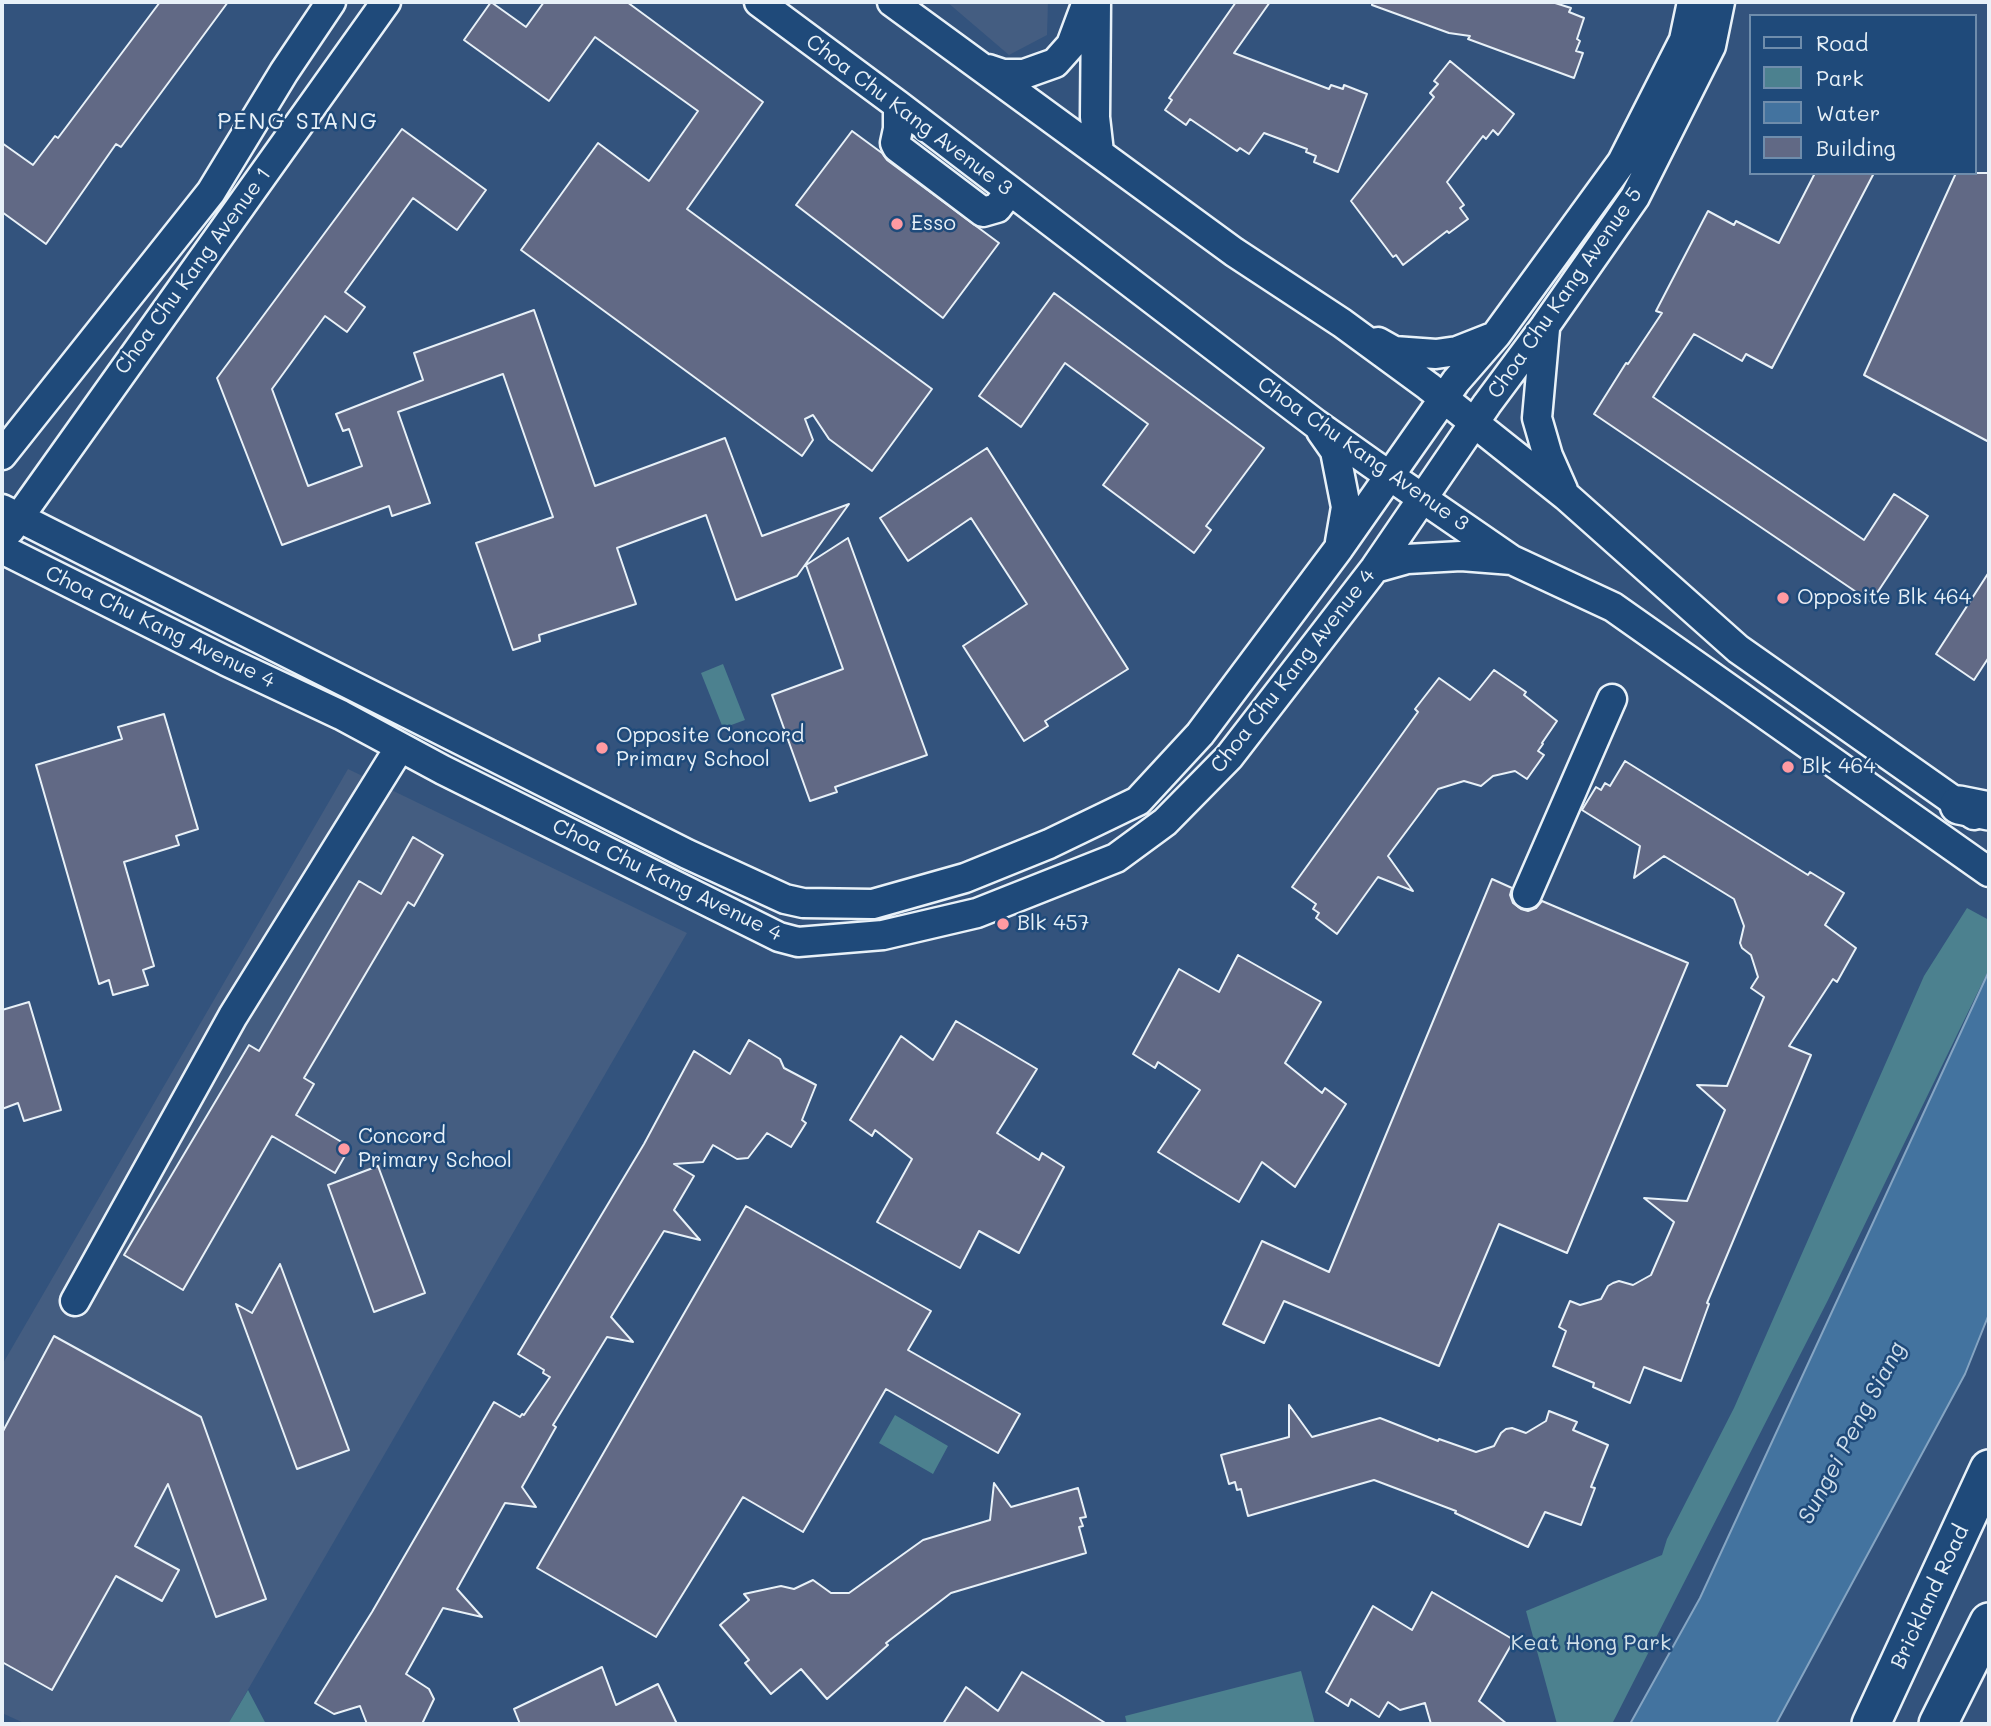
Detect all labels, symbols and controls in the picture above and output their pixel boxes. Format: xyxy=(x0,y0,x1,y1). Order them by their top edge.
legend xyxy=(1750,14,1977,175)
street label: Choa Chu Kang Avenue 3 xyxy=(801,29,1017,201)
text: Road xyxy=(1816,29,1868,56)
text: Park xyxy=(1816,64,1864,91)
text: Water xyxy=(1816,99,1880,126)
district label: PENG SIANG xyxy=(218,108,378,136)
text: Building xyxy=(1816,134,1896,161)
street label: Choa Chu Kang Avenue 1 xyxy=(110,163,276,379)
street label: Choa Chu Kang Avenue 5 xyxy=(1482,183,1648,403)
place label: Esso xyxy=(911,211,956,237)
marker: Esso xyxy=(889,216,905,232)
street label: Choa Chu Kang Avenue 3 xyxy=(1252,371,1474,537)
street label: Choa Chu Kang Avenue 4 xyxy=(41,560,279,694)
street label: Choa Chu Kang Avenue 4 xyxy=(1205,564,1381,778)
place label: Opposite Blk 464 xyxy=(1797,585,1971,611)
marker: Opposite Blk 464 xyxy=(1775,590,1791,606)
place label: Opposite Concord Primary School xyxy=(616,723,804,773)
marker: Opposite Concord Primary School xyxy=(594,740,610,756)
place label: Blk 464 xyxy=(1802,754,1876,780)
marker: Blk 464 xyxy=(1780,759,1796,775)
street label: Choa Chu Kang Avenue 4 xyxy=(548,813,786,947)
place label: Blk 457 xyxy=(1017,911,1089,937)
marker: Blk 457 xyxy=(995,916,1011,932)
place label: Concord Primary School xyxy=(358,1124,512,1174)
marker: Concord Primary School xyxy=(336,1141,352,1157)
water label: Sungei Peng Siang xyxy=(1792,1337,1912,1529)
street label: Brickland Road xyxy=(1886,1521,1974,1673)
park label: Keat Hong Park xyxy=(1511,1631,1671,1657)

